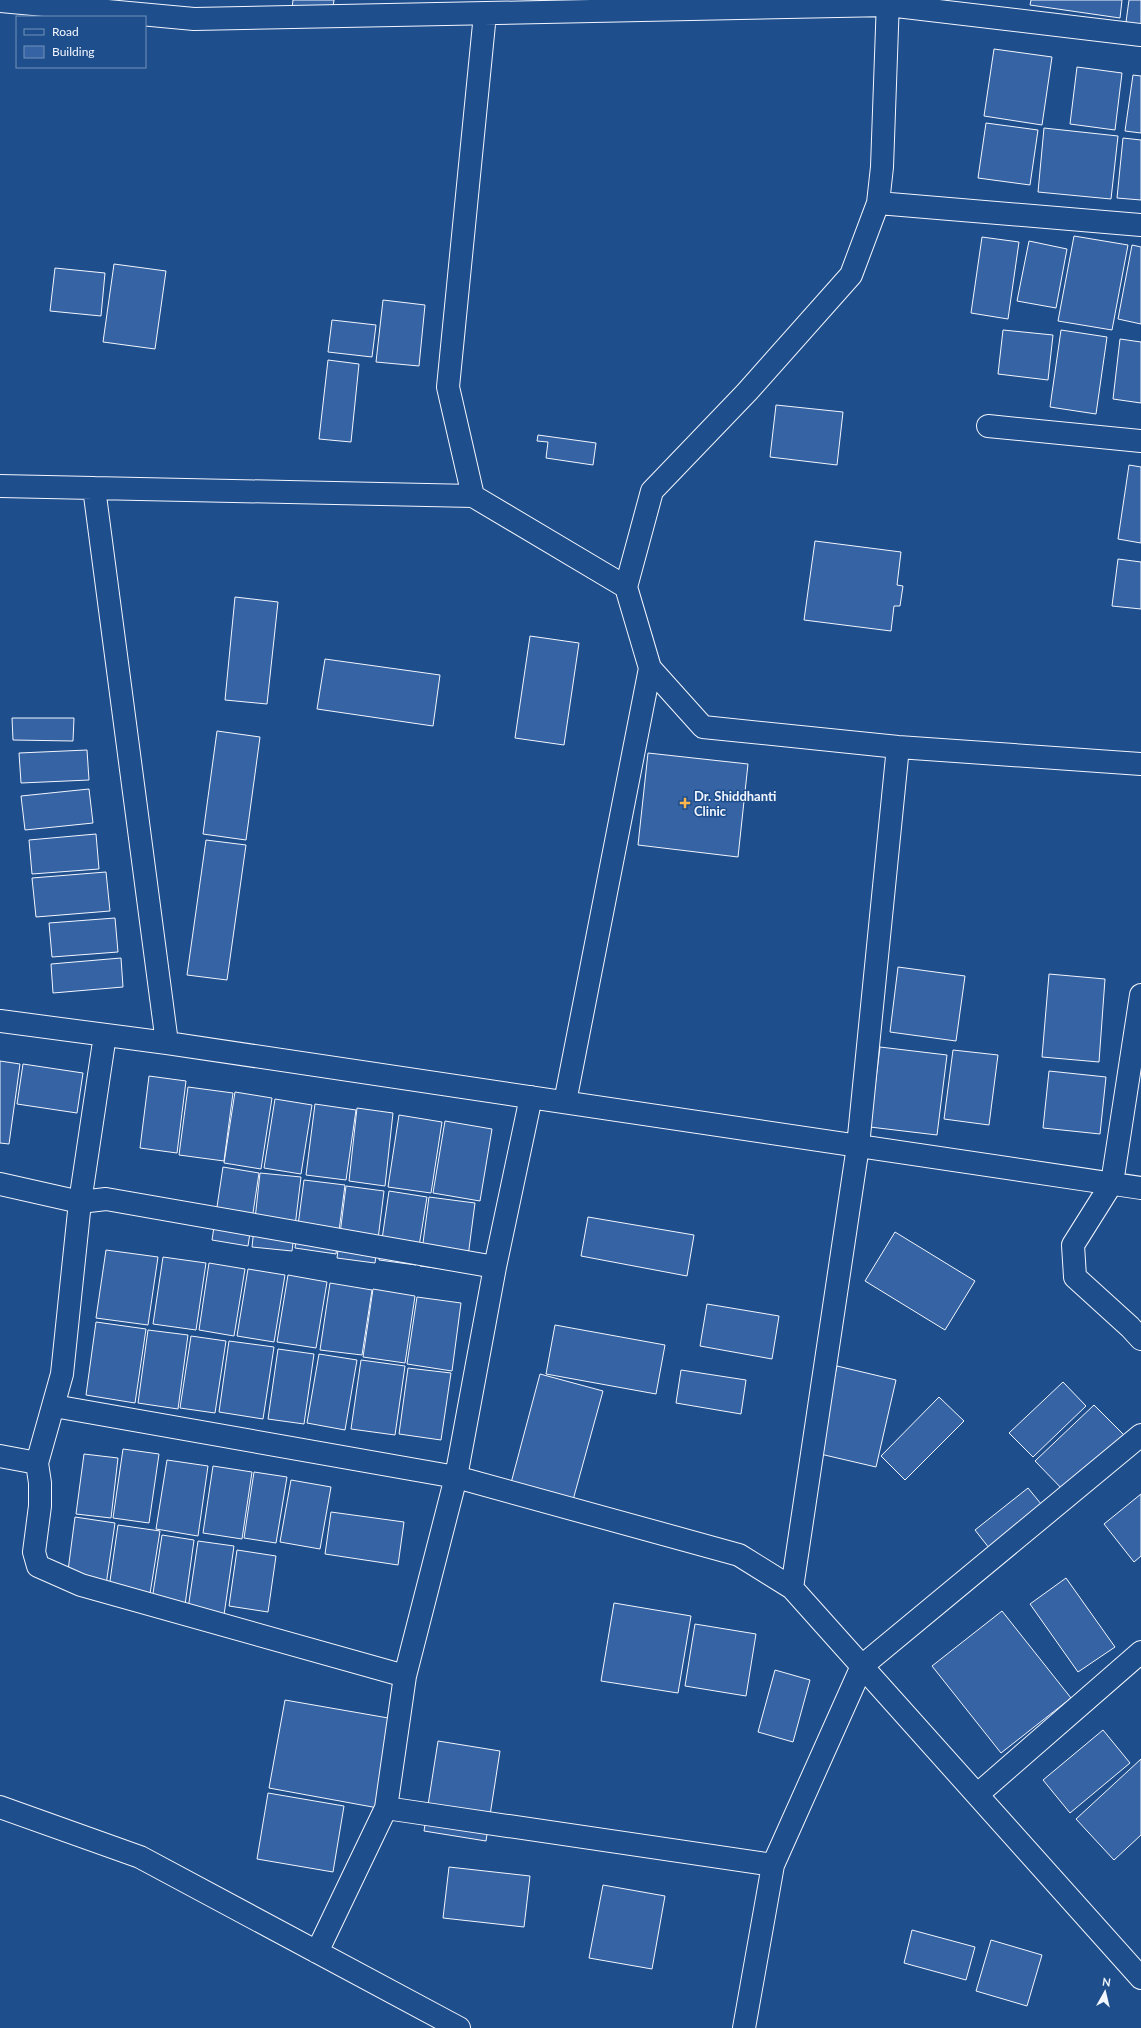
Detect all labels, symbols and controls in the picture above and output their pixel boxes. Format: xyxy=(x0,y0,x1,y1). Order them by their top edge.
legend xyxy=(16,16,146,68)
text: Road xyxy=(52,24,79,39)
text: Building xyxy=(52,44,95,59)
place label: Dr. Shiddhanti Clinic xyxy=(694,788,776,819)
marker: Dr. Shiddhanti Clinic xyxy=(679,797,691,809)
north arrow xyxy=(1085,1972,1125,2012)
text: N xyxy=(1101,1975,1112,1989)

